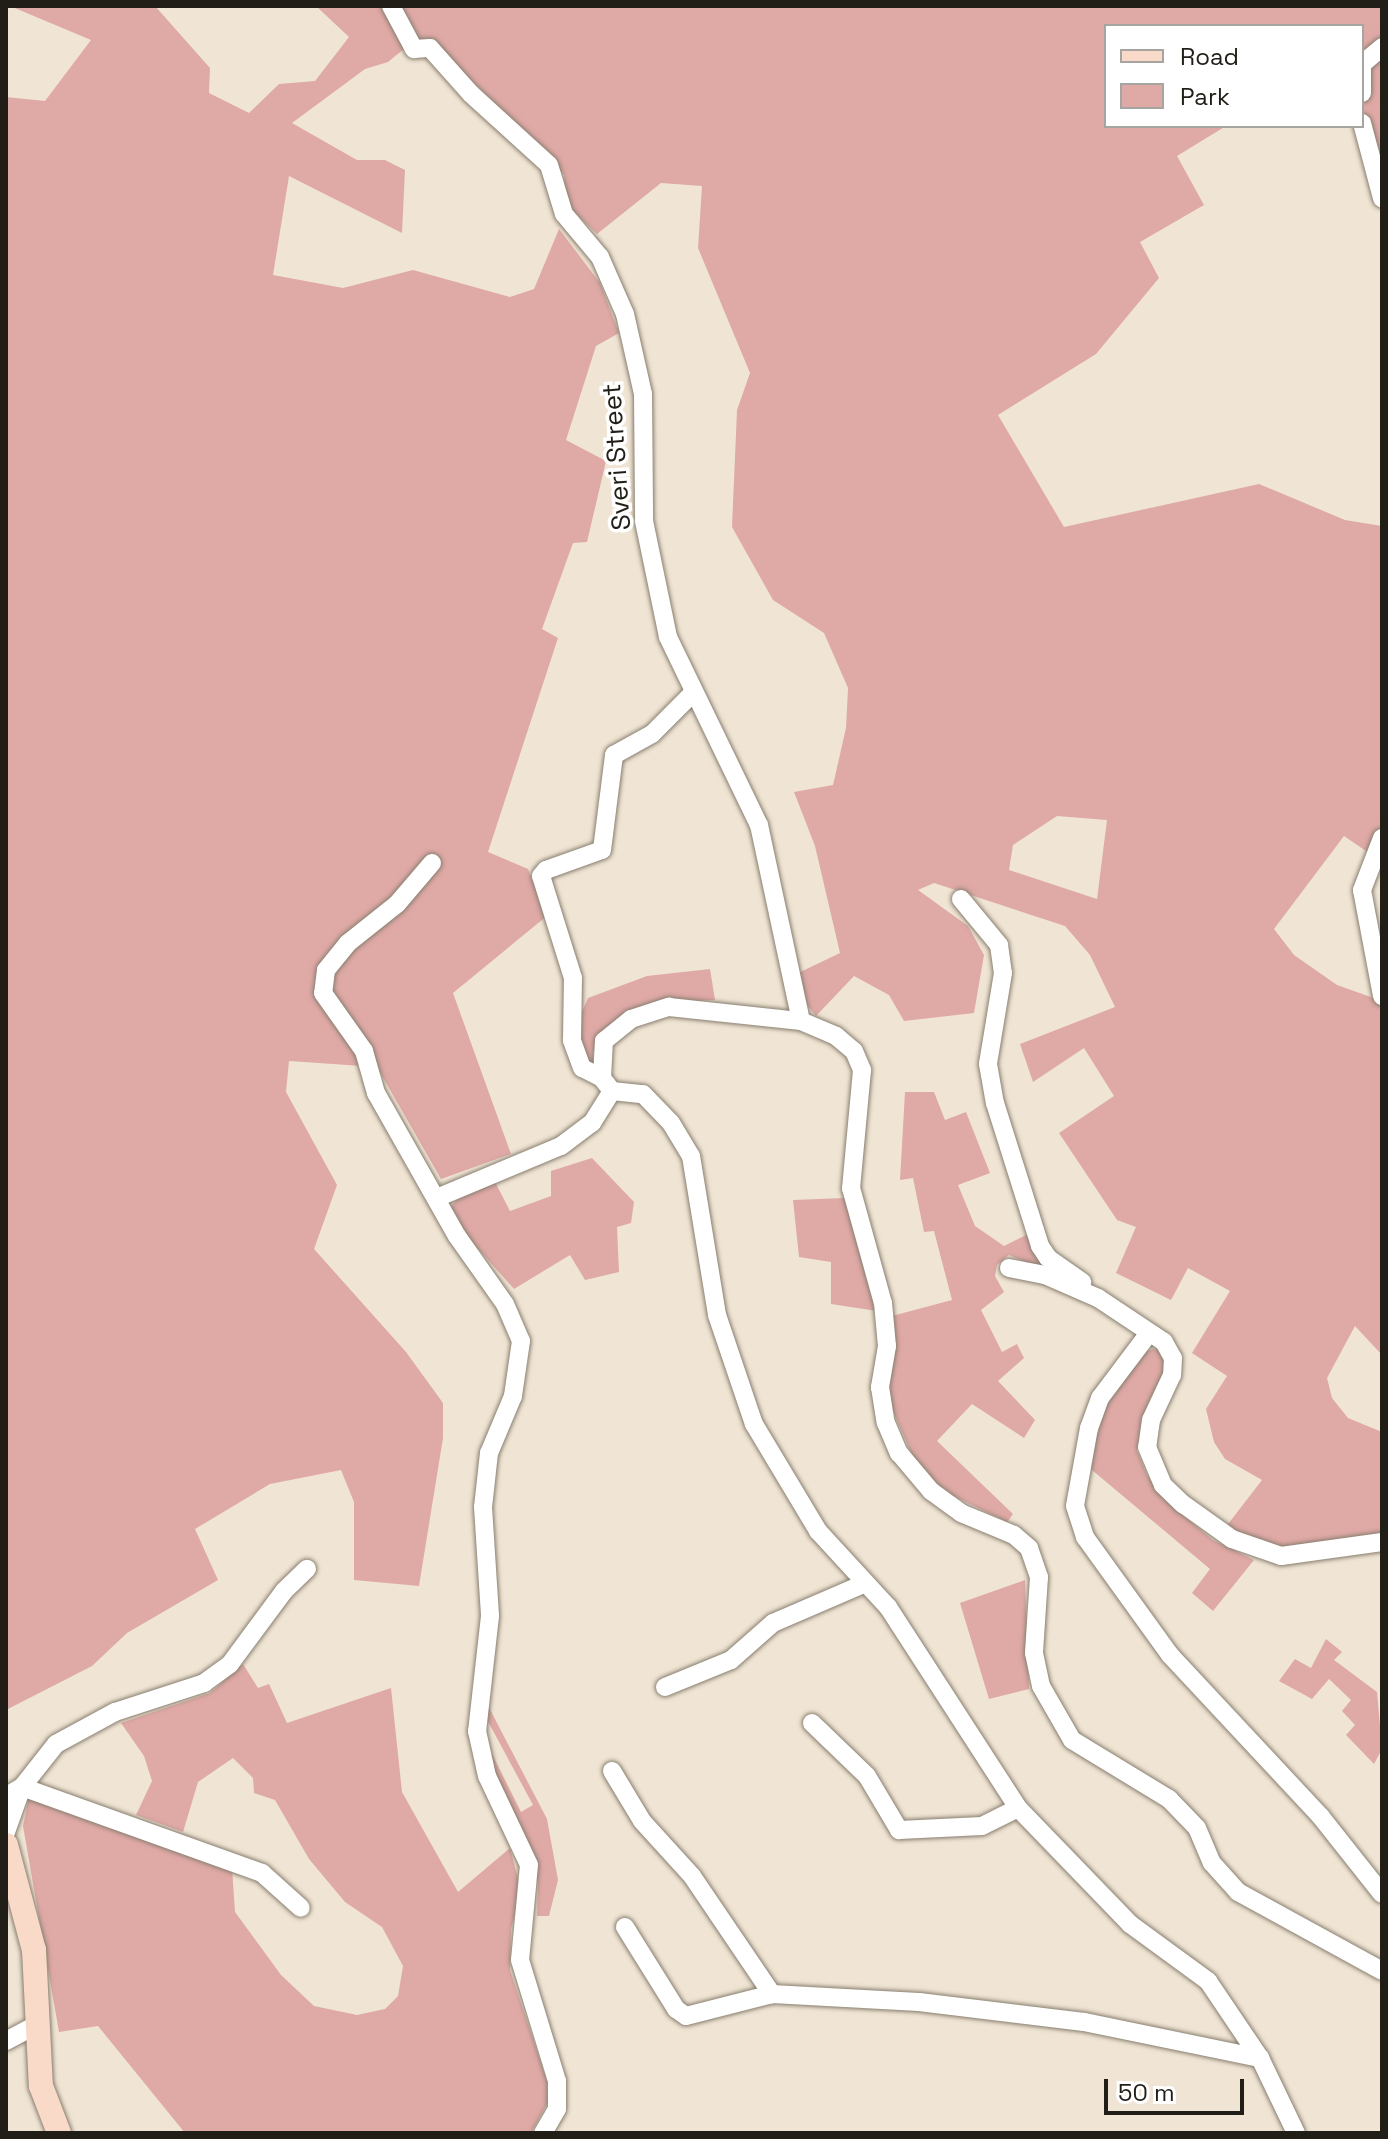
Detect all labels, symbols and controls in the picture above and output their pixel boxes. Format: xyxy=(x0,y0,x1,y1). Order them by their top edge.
legend xyxy=(1104,24,1364,128)
text: Road xyxy=(1180,41,1239,72)
text: Park xyxy=(1180,81,1230,112)
street label: Sveri Street xyxy=(596,383,638,531)
scale bar xyxy=(1108,2063,1248,2113)
text: 50 m xyxy=(1118,2077,1175,2108)

